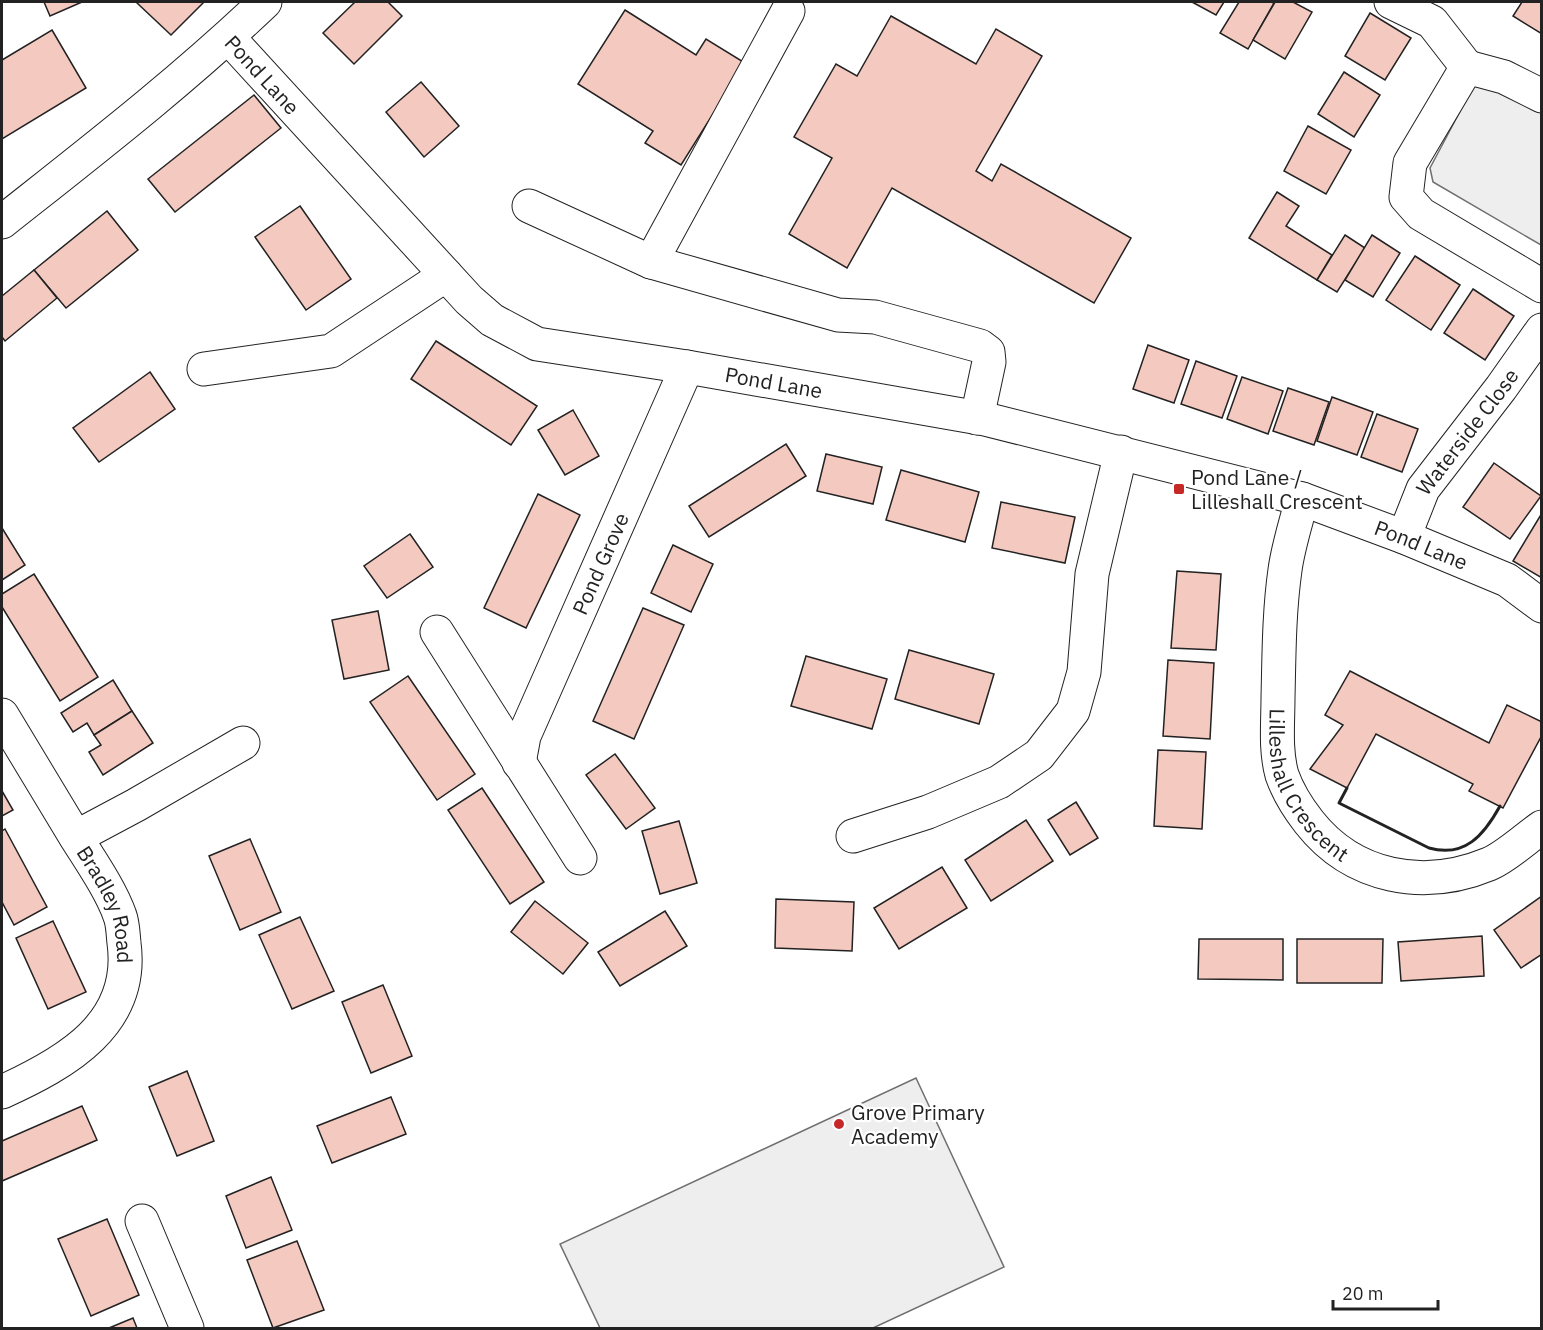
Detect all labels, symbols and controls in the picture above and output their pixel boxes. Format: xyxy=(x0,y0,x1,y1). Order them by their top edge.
street label: Pond Lane xyxy=(219,29,306,120)
street label: Pond Lane xyxy=(723,360,825,404)
street label: Waterside Close xyxy=(1409,363,1525,501)
place label: Pond Lane / Lilleshall Crescent xyxy=(1191,463,1363,515)
marker: Pond Lane / Lilleshall Crescent xyxy=(1172,482,1186,496)
street label: Pond Grove xyxy=(565,508,635,619)
street label: Pond Lane xyxy=(1371,513,1472,576)
street label: Lilleshall Crescent xyxy=(1263,708,1354,868)
street label: Bradley Road xyxy=(71,840,139,963)
place label: Grove Primary Academy xyxy=(851,1098,985,1150)
marker: Grove Primary Academy xyxy=(832,1117,846,1131)
scale bar xyxy=(1333,1273,1438,1311)
text: 20 m xyxy=(1342,1282,1384,1305)

